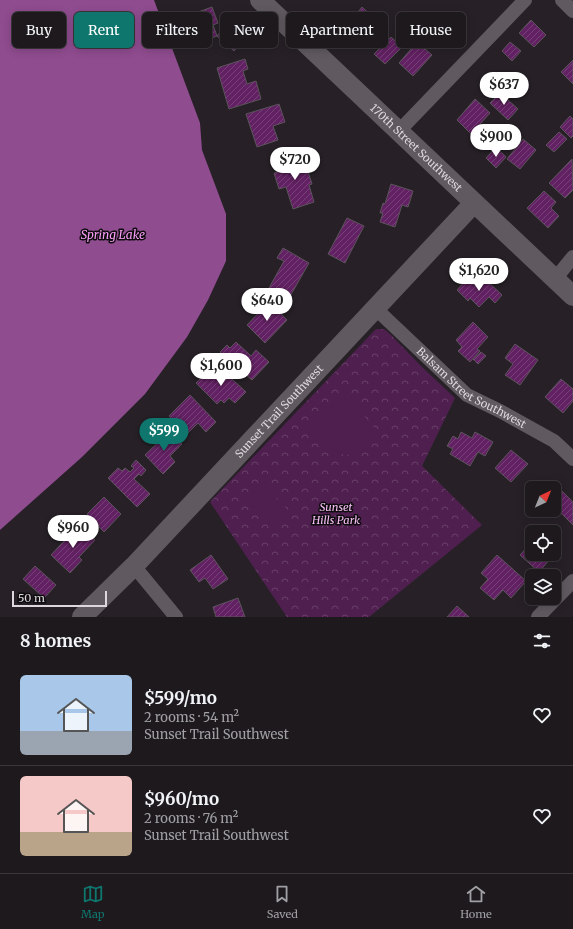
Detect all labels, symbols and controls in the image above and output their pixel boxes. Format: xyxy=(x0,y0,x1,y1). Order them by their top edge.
chip: Buy xyxy=(12,12,66,48)
chip: Rent xyxy=(74,12,134,48)
chip: Filters xyxy=(142,12,212,48)
chip: New xyxy=(220,12,278,48)
chip: Apartment xyxy=(286,12,388,48)
chip: House xyxy=(396,12,466,48)
pin: $637 xyxy=(480,72,528,106)
text: $637 xyxy=(489,76,519,93)
street label: 170th Street Southwest xyxy=(367,101,466,195)
pin: $900 xyxy=(472,124,520,158)
text: $900 xyxy=(479,128,513,145)
pin: $720 xyxy=(271,147,319,181)
text: $720 xyxy=(279,151,311,168)
water label: Spring Lake xyxy=(81,227,145,242)
pin: $1,620 xyxy=(446,258,512,292)
text: $1,620 xyxy=(458,262,500,279)
pin: $640 xyxy=(243,288,291,322)
text: $640 xyxy=(250,292,284,309)
street label: Balsam Street Southwest xyxy=(414,344,529,431)
pin: $1,600 xyxy=(188,353,254,387)
text: $1,600 xyxy=(200,357,243,374)
street label: Sunset Trail Southwest xyxy=(232,361,327,461)
pin: $599 xyxy=(140,418,188,452)
text: $599 xyxy=(148,422,180,439)
north arrow xyxy=(525,481,561,517)
map controls xyxy=(525,481,561,605)
park label: Sunset Hills Park xyxy=(311,500,360,527)
pin: $960 xyxy=(49,515,97,549)
text: $960 xyxy=(57,519,89,536)
button: locate xyxy=(525,525,561,561)
button: layers xyxy=(525,569,561,605)
scale bar xyxy=(12,589,107,608)
text: 50 m xyxy=(18,591,45,605)
text: 8 homes xyxy=(20,630,91,652)
icon: filters xyxy=(531,630,553,652)
text: $599/mo xyxy=(144,687,217,709)
icon: home xyxy=(52,691,100,739)
icon: heart xyxy=(531,704,553,726)
text: 2 rooms · 54 m² xyxy=(144,709,239,726)
text: Sunset Trail Southwest xyxy=(144,726,289,743)
text: $960/mo xyxy=(144,788,219,810)
icon: home xyxy=(52,792,100,840)
icon: heart xyxy=(531,805,553,827)
text: 2 rooms · 76 m² xyxy=(144,810,238,827)
text: Sunset Trail Southwest xyxy=(144,827,289,844)
tab: Map xyxy=(81,883,105,921)
tab: Saved xyxy=(267,883,298,921)
tab: Home xyxy=(460,883,492,921)

